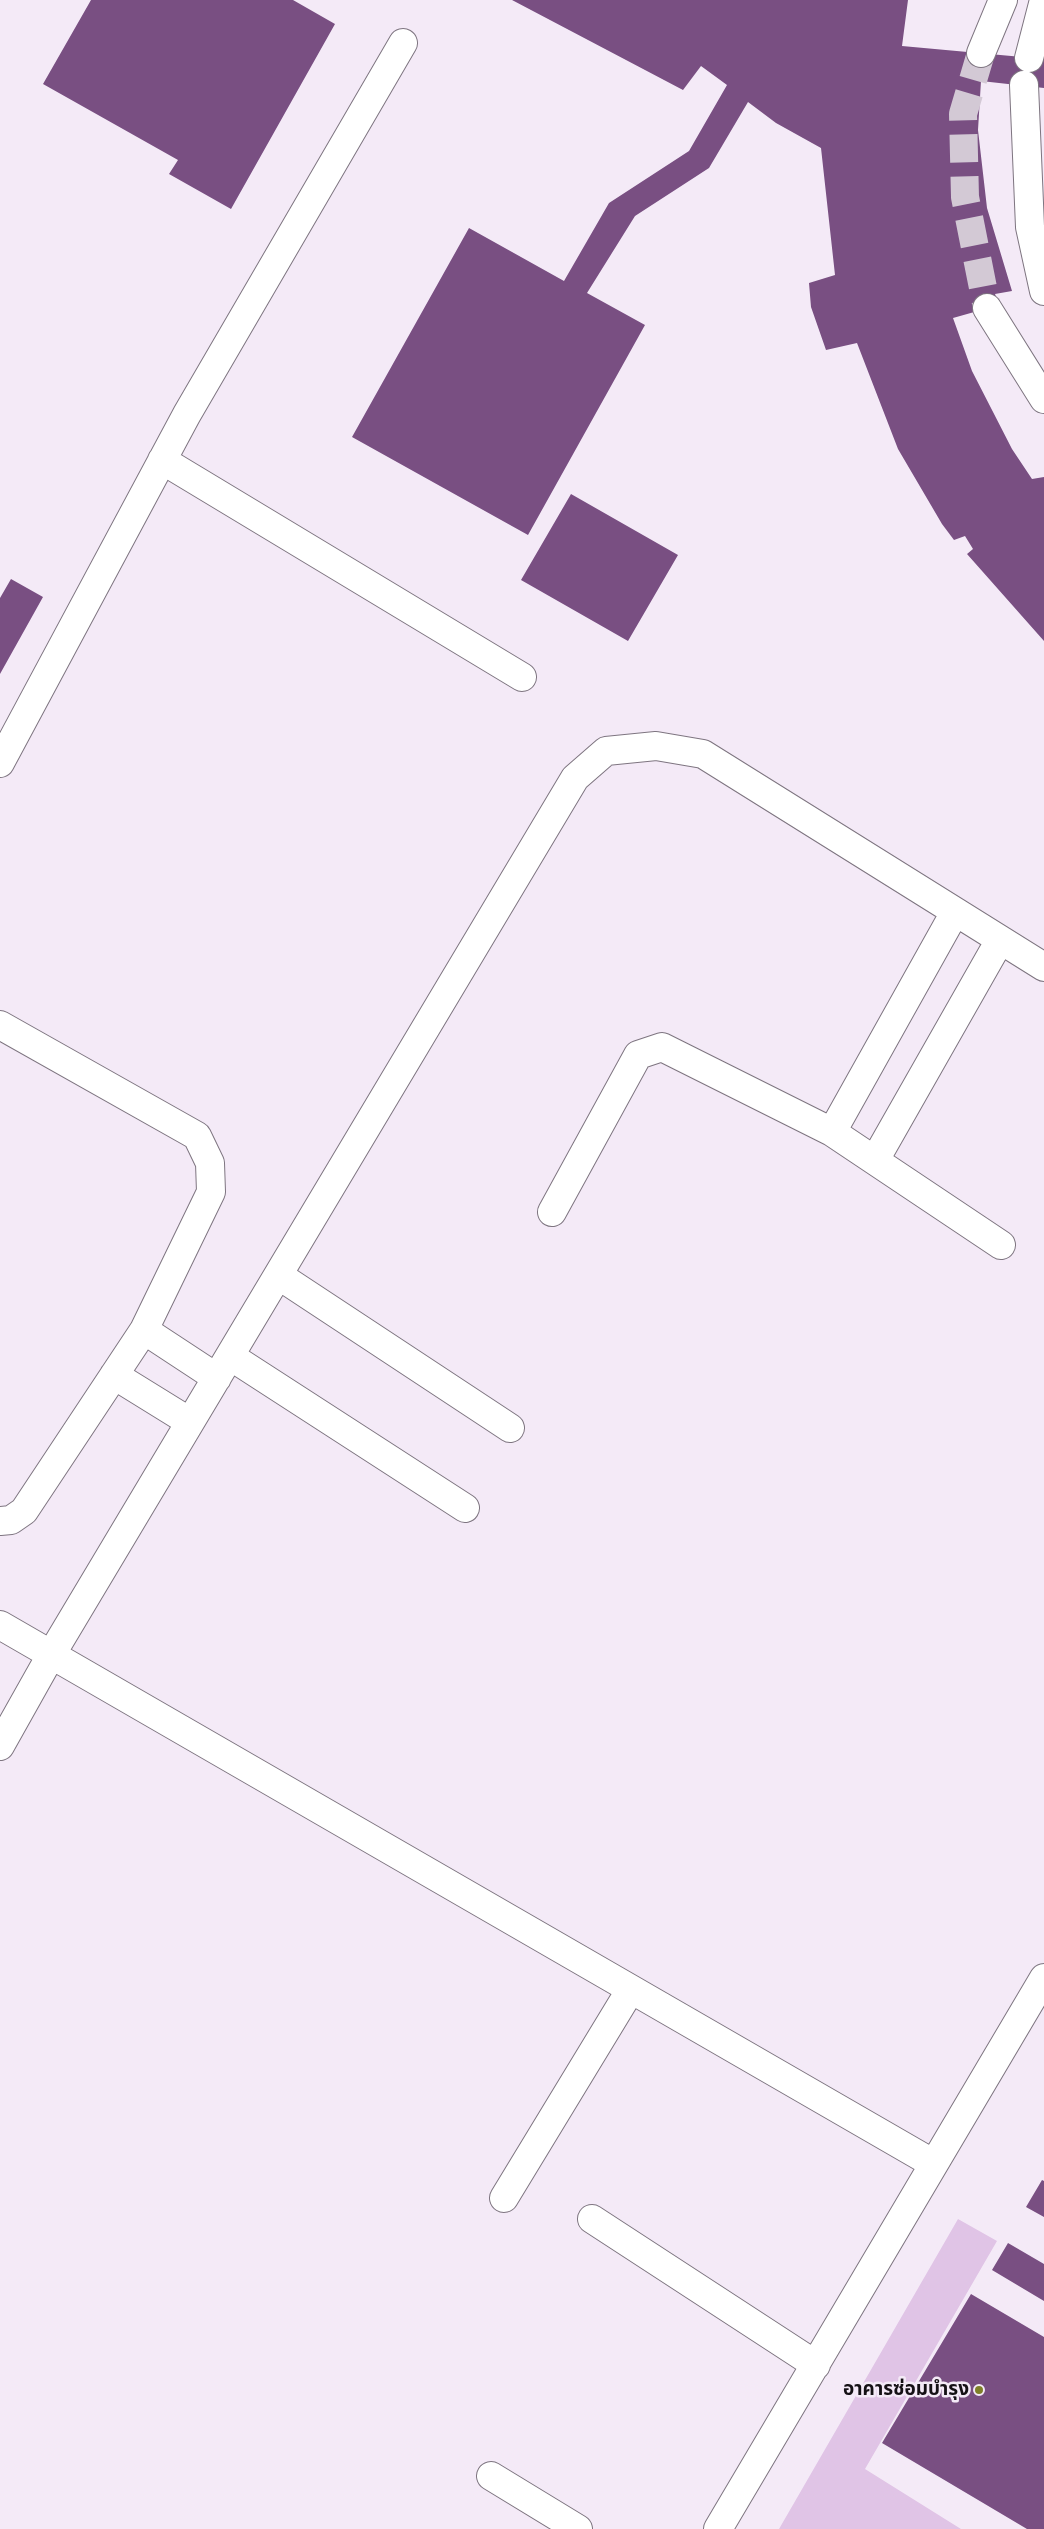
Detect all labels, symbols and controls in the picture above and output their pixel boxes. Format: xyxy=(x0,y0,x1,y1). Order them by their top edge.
place label: อาคารซ่อมบำรุง xyxy=(843,2379,969,2401)
marker: อาคารซ่อมบำรุง xyxy=(973,2384,985,2396)

